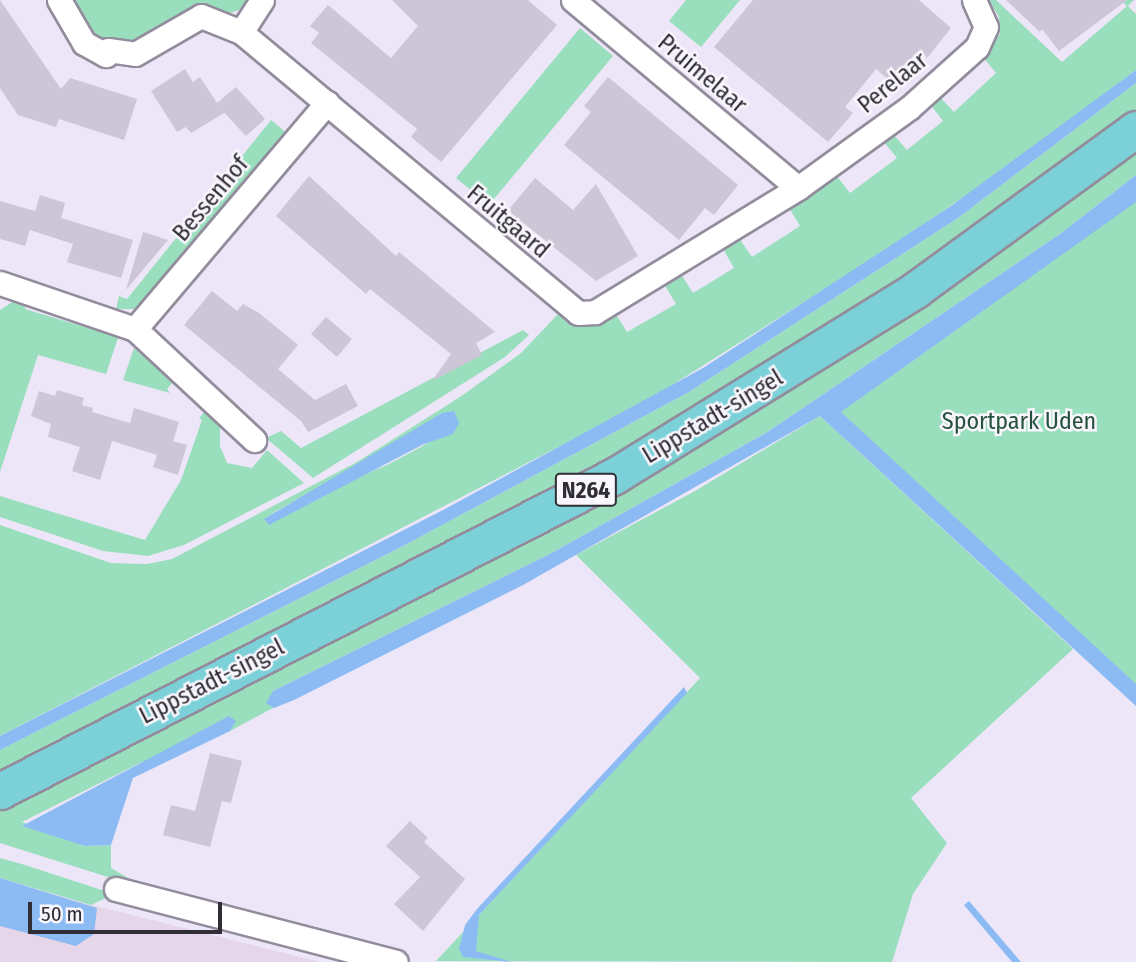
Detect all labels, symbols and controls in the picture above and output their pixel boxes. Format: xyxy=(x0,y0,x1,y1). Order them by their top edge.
street label: Pruimelaar xyxy=(652,28,752,120)
street label: Perelaar xyxy=(852,46,934,120)
street label: Bessenhof xyxy=(167,151,255,247)
street label: Fruitgaard xyxy=(461,179,555,265)
street label: Lippstadt-singel xyxy=(638,364,788,470)
park label: Sportpark Uden xyxy=(942,408,1096,436)
road number: N264 xyxy=(554,470,618,510)
street label: Lippstadt-singel xyxy=(135,633,289,731)
scale bar xyxy=(32,888,226,932)
text: 50 m xyxy=(41,901,83,927)

